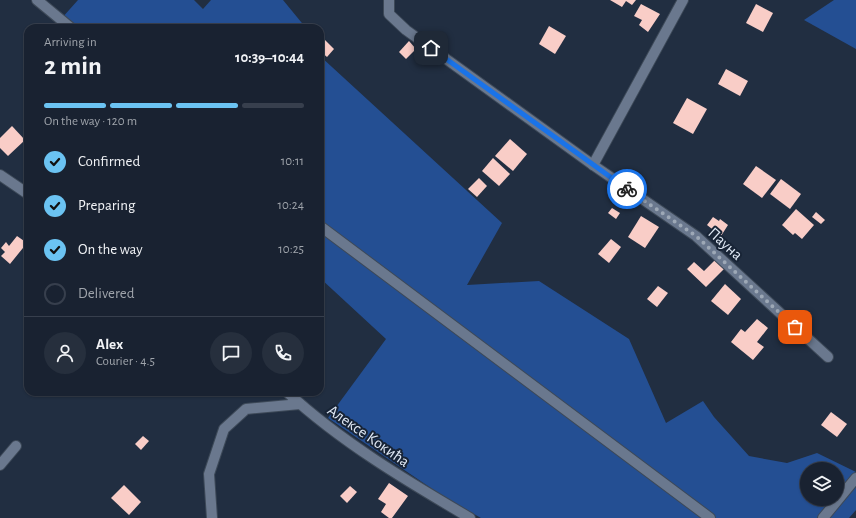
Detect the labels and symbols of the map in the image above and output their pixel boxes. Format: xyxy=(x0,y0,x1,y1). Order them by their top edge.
pin xyxy=(414,31,448,65)
courier xyxy=(607,169,647,209)
street label: Пауна xyxy=(704,224,746,264)
pin xyxy=(778,310,812,344)
street label: Алексе Кокића xyxy=(325,402,412,470)

